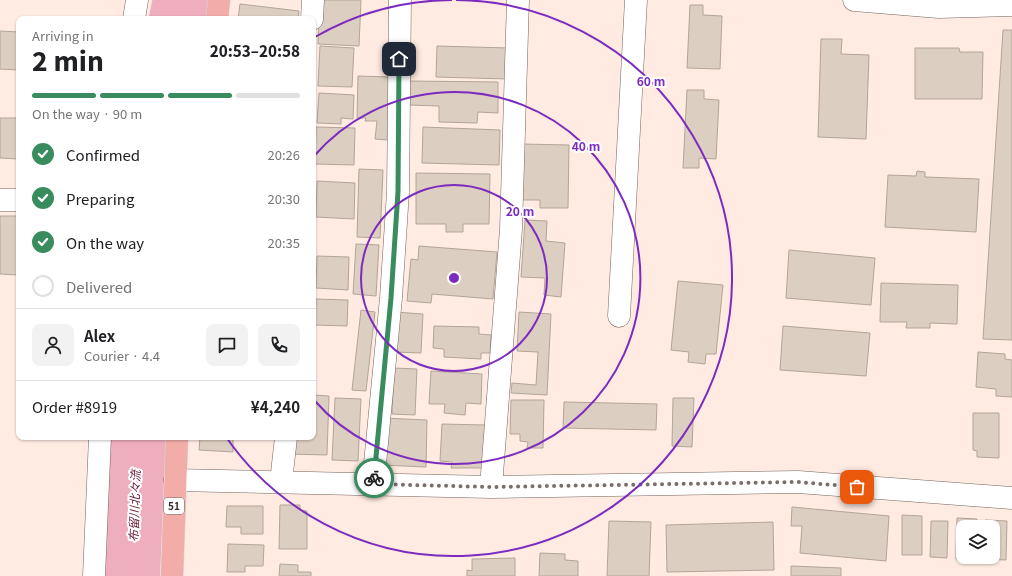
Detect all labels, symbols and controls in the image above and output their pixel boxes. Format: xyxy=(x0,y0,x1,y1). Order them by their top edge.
text: Arriving in xyxy=(32,26,94,45)
text: 20:53–20:58 xyxy=(210,40,300,61)
text: 2 min xyxy=(32,41,104,78)
pin xyxy=(382,42,416,76)
icon: home xyxy=(388,48,410,70)
text: 60 m xyxy=(637,72,665,89)
text: On the way · 90 m xyxy=(32,104,142,123)
text: 40 m xyxy=(572,137,600,154)
icon: check xyxy=(32,143,54,165)
text: Confirmed xyxy=(66,144,140,165)
text: 20:26 xyxy=(268,145,300,164)
icon: check xyxy=(32,187,54,209)
text: Preparing xyxy=(66,188,134,209)
text: 20:30 xyxy=(268,189,300,208)
text: 20 m xyxy=(506,202,534,219)
icon: check xyxy=(32,231,54,253)
text: On the way xyxy=(66,232,144,253)
text: 20:35 xyxy=(268,233,300,252)
centre of rings xyxy=(447,271,461,285)
text: Delivered xyxy=(66,276,132,297)
button: person xyxy=(32,324,74,366)
button: chat xyxy=(206,324,248,366)
button: phone xyxy=(258,324,300,366)
text: Alex xyxy=(84,325,115,346)
text: Courier · 4.4 xyxy=(84,346,160,365)
text: Order #8919 xyxy=(32,396,117,417)
text: ¥4,240 xyxy=(251,396,300,417)
courier xyxy=(354,458,394,498)
icon: bike xyxy=(363,467,385,489)
water label: 布留川北々流 xyxy=(124,468,143,542)
pin xyxy=(840,470,874,504)
icon: bag xyxy=(846,476,868,498)
road number: 51 xyxy=(164,498,184,514)
map controls xyxy=(956,520,1000,564)
button: layers xyxy=(956,520,1000,564)

